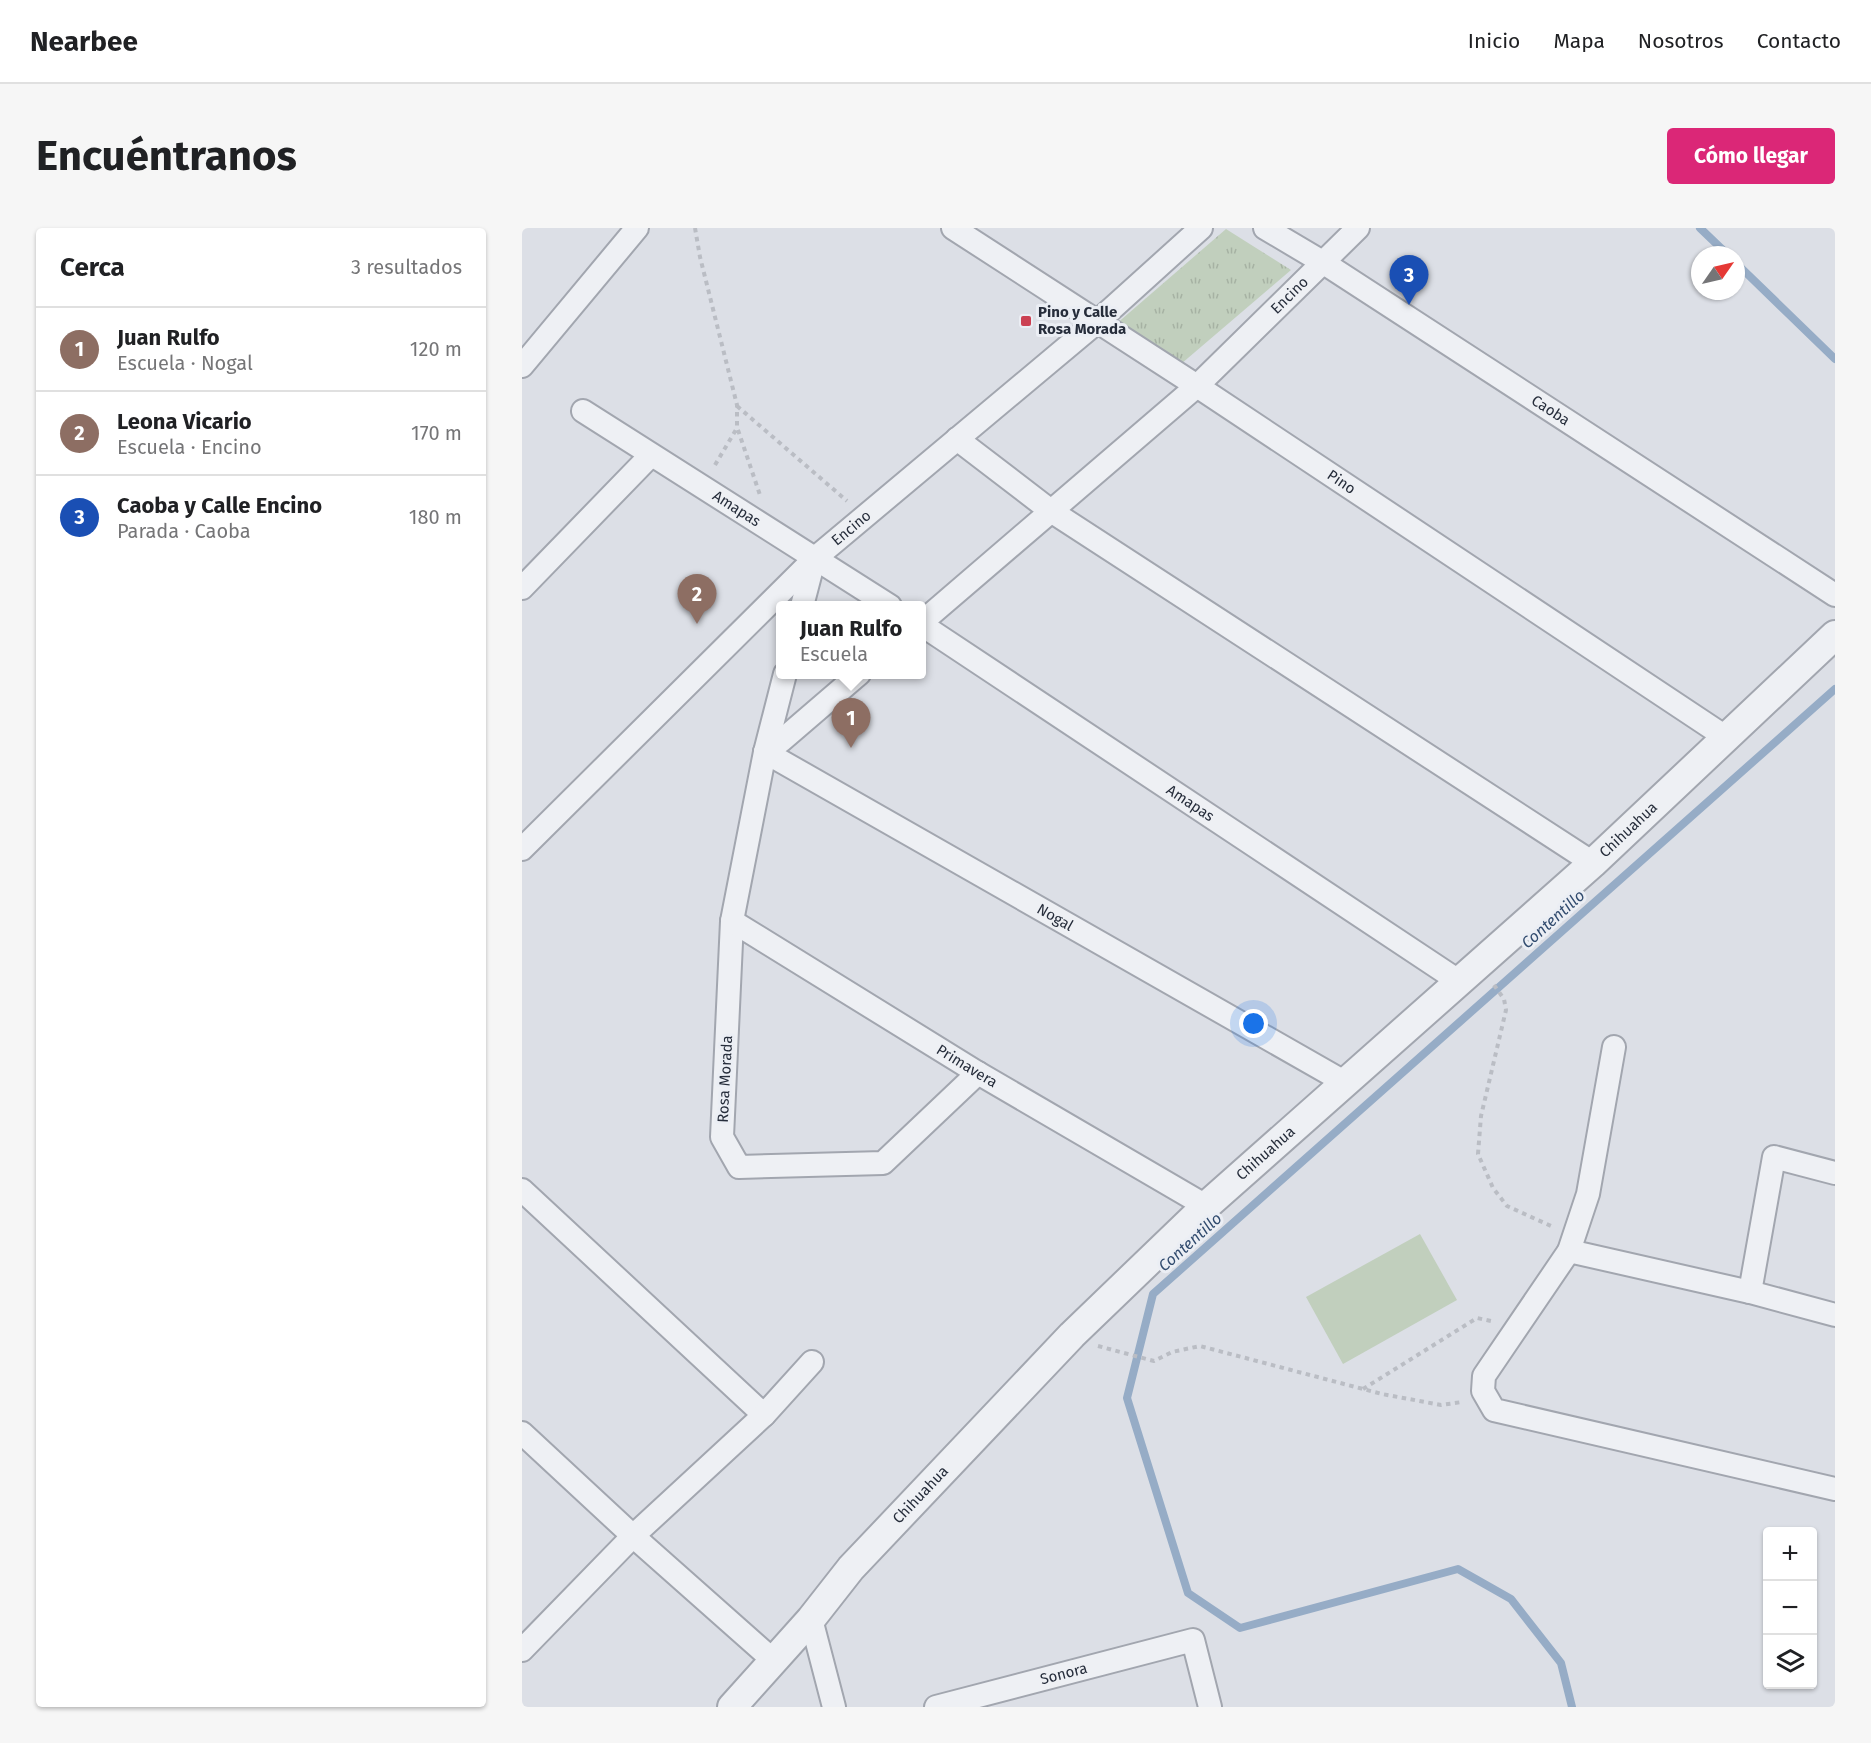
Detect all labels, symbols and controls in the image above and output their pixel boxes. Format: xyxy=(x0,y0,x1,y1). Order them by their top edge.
text: Nearbee xyxy=(30,25,138,58)
text: Inicio xyxy=(1468,28,1520,54)
text: Mapa xyxy=(1553,28,1605,54)
text: Nosotros xyxy=(1638,28,1724,54)
text: Contacto xyxy=(1757,28,1841,54)
button: Cómo llegar xyxy=(1667,128,1835,184)
text: Encuéntranos xyxy=(36,131,297,181)
north arrow xyxy=(1691,246,1745,300)
text: Cerca xyxy=(60,252,125,283)
text: 3 resultados xyxy=(351,255,462,279)
pin: 3 xyxy=(1390,256,1428,305)
street label: Encino xyxy=(1267,273,1312,318)
place label: Pino y Calle Rosa Morada xyxy=(1038,303,1126,338)
marker: Pino y Calle Rosa Morada xyxy=(1019,314,1033,328)
text: Juan Rulfo xyxy=(117,324,220,351)
text: 1 xyxy=(75,337,84,361)
text: 120 m xyxy=(410,337,462,361)
text: Escuela · Nogal xyxy=(117,351,253,375)
street label: Caoba xyxy=(1528,391,1573,429)
text: Leona Vicario xyxy=(117,408,252,435)
text: 2 xyxy=(74,421,85,445)
text: 170 m xyxy=(411,421,462,445)
text: Escuela · Encino xyxy=(117,435,262,459)
street label: Pino xyxy=(1324,466,1359,498)
street label: Amapas xyxy=(709,487,764,531)
text: Caoba y Calle Encino xyxy=(117,492,322,519)
text: 3 xyxy=(74,505,85,529)
text: 180 m xyxy=(409,505,462,529)
street label: Encino xyxy=(828,506,874,549)
text: Parada · Caoba xyxy=(117,519,251,543)
pin: 2 xyxy=(678,574,717,624)
popup xyxy=(776,601,926,679)
text: Juan Rulfo xyxy=(800,615,902,642)
text: Escuela xyxy=(800,642,868,666)
pin: 1 xyxy=(832,698,870,748)
street label: Amapas xyxy=(1163,781,1218,825)
street label: Chihuahua xyxy=(1596,798,1661,861)
water label: Contentillo xyxy=(1517,886,1589,952)
street label: Nogal xyxy=(1034,900,1077,935)
your location xyxy=(1239,1009,1268,1038)
street label: Rosa Morada xyxy=(714,1035,736,1123)
street label: Primavera xyxy=(933,1040,1001,1091)
street label: Chihuahua xyxy=(1233,1122,1299,1184)
water label: Contentillo xyxy=(1154,1209,1226,1275)
street label: Chihuahua xyxy=(889,1462,952,1527)
map controls xyxy=(1763,1527,1817,1689)
button: + xyxy=(1763,1527,1817,1581)
button: − xyxy=(1763,1581,1817,1635)
button: layers xyxy=(1763,1635,1817,1689)
street label: Sonora xyxy=(1038,1659,1089,1688)

